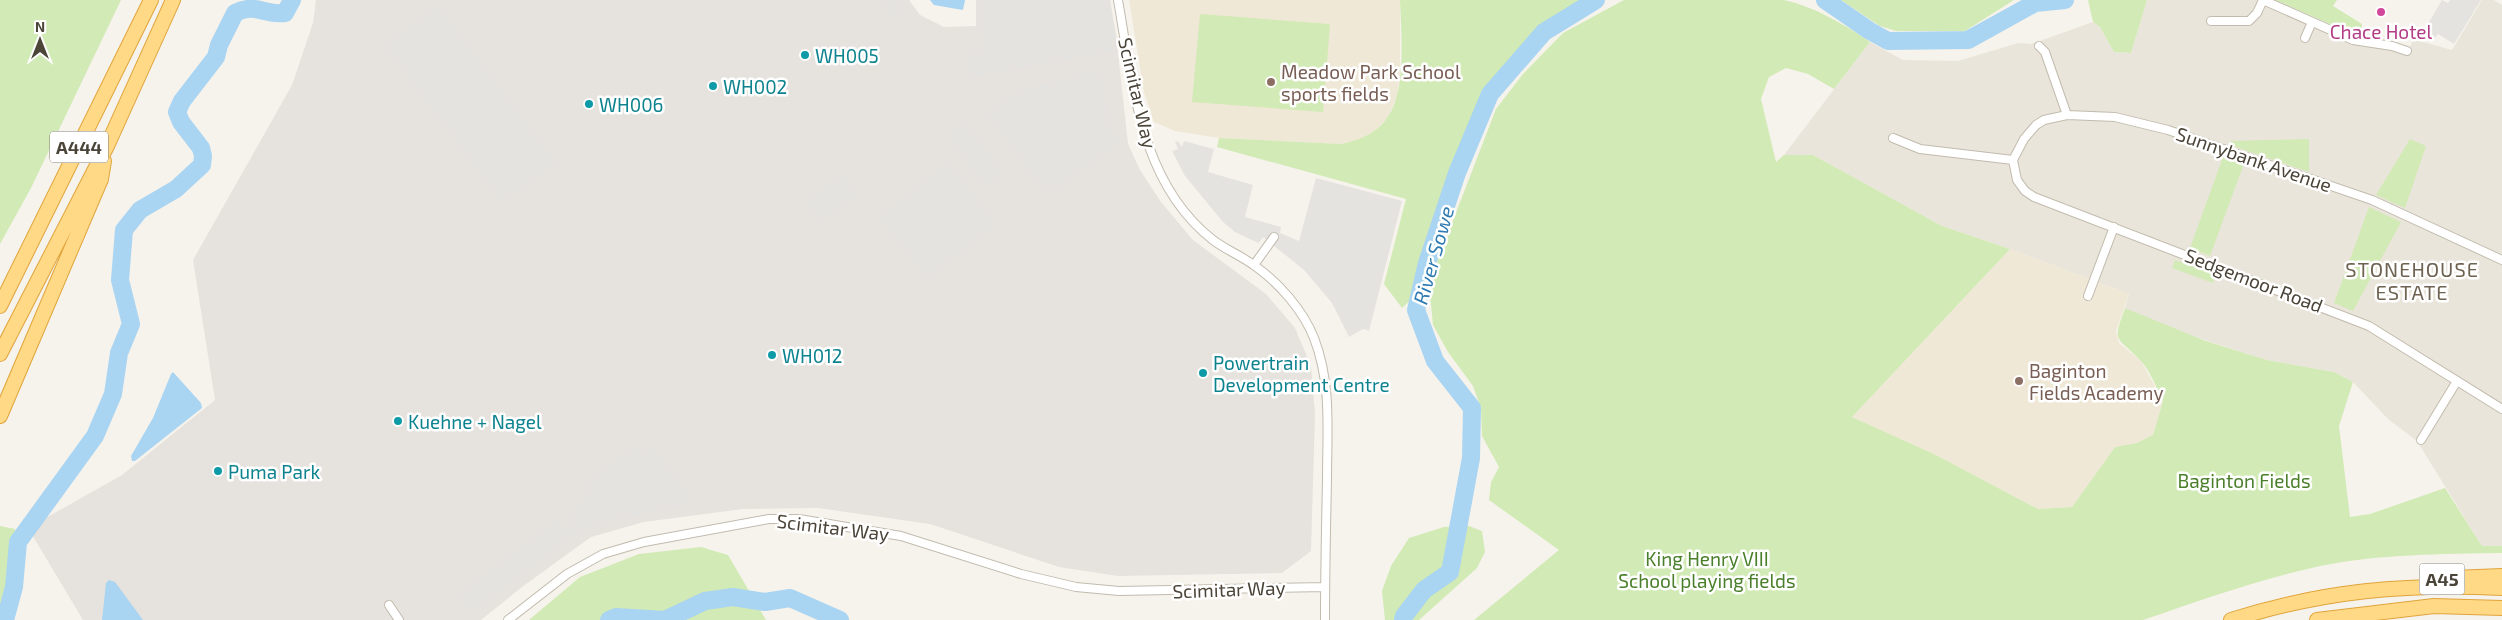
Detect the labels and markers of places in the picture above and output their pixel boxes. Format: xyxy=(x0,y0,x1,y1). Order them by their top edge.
marker: Chace Hotel xyxy=(2375,6,2387,18)
place label: Chace Hotel xyxy=(2330,20,2433,43)
place label: WH005 xyxy=(815,44,879,67)
marker: WH005 xyxy=(799,49,811,61)
place label: Meadow Park School sports fields xyxy=(1281,60,1461,105)
place label: WH002 xyxy=(723,75,787,98)
marker: Meadow Park School sports fields xyxy=(1265,76,1277,88)
marker: WH002 xyxy=(707,80,719,92)
place label: WH006 xyxy=(599,93,664,116)
marker: WH006 xyxy=(583,98,595,110)
place label: WH012 xyxy=(782,344,842,367)
marker: WH012 xyxy=(766,349,778,361)
place label: Powertrain Development Centre xyxy=(1213,351,1390,396)
place label: Baginton Fields Academy xyxy=(2029,359,2163,404)
marker: Powertrain Development Centre xyxy=(1197,367,1209,379)
marker: Baginton Fields Academy xyxy=(2013,375,2025,387)
place label: Kuehne + Nagel xyxy=(408,410,542,433)
marker: Kuehne + Nagel xyxy=(392,415,404,427)
place label: Puma Park xyxy=(228,460,321,483)
marker: Puma Park xyxy=(212,465,224,477)

